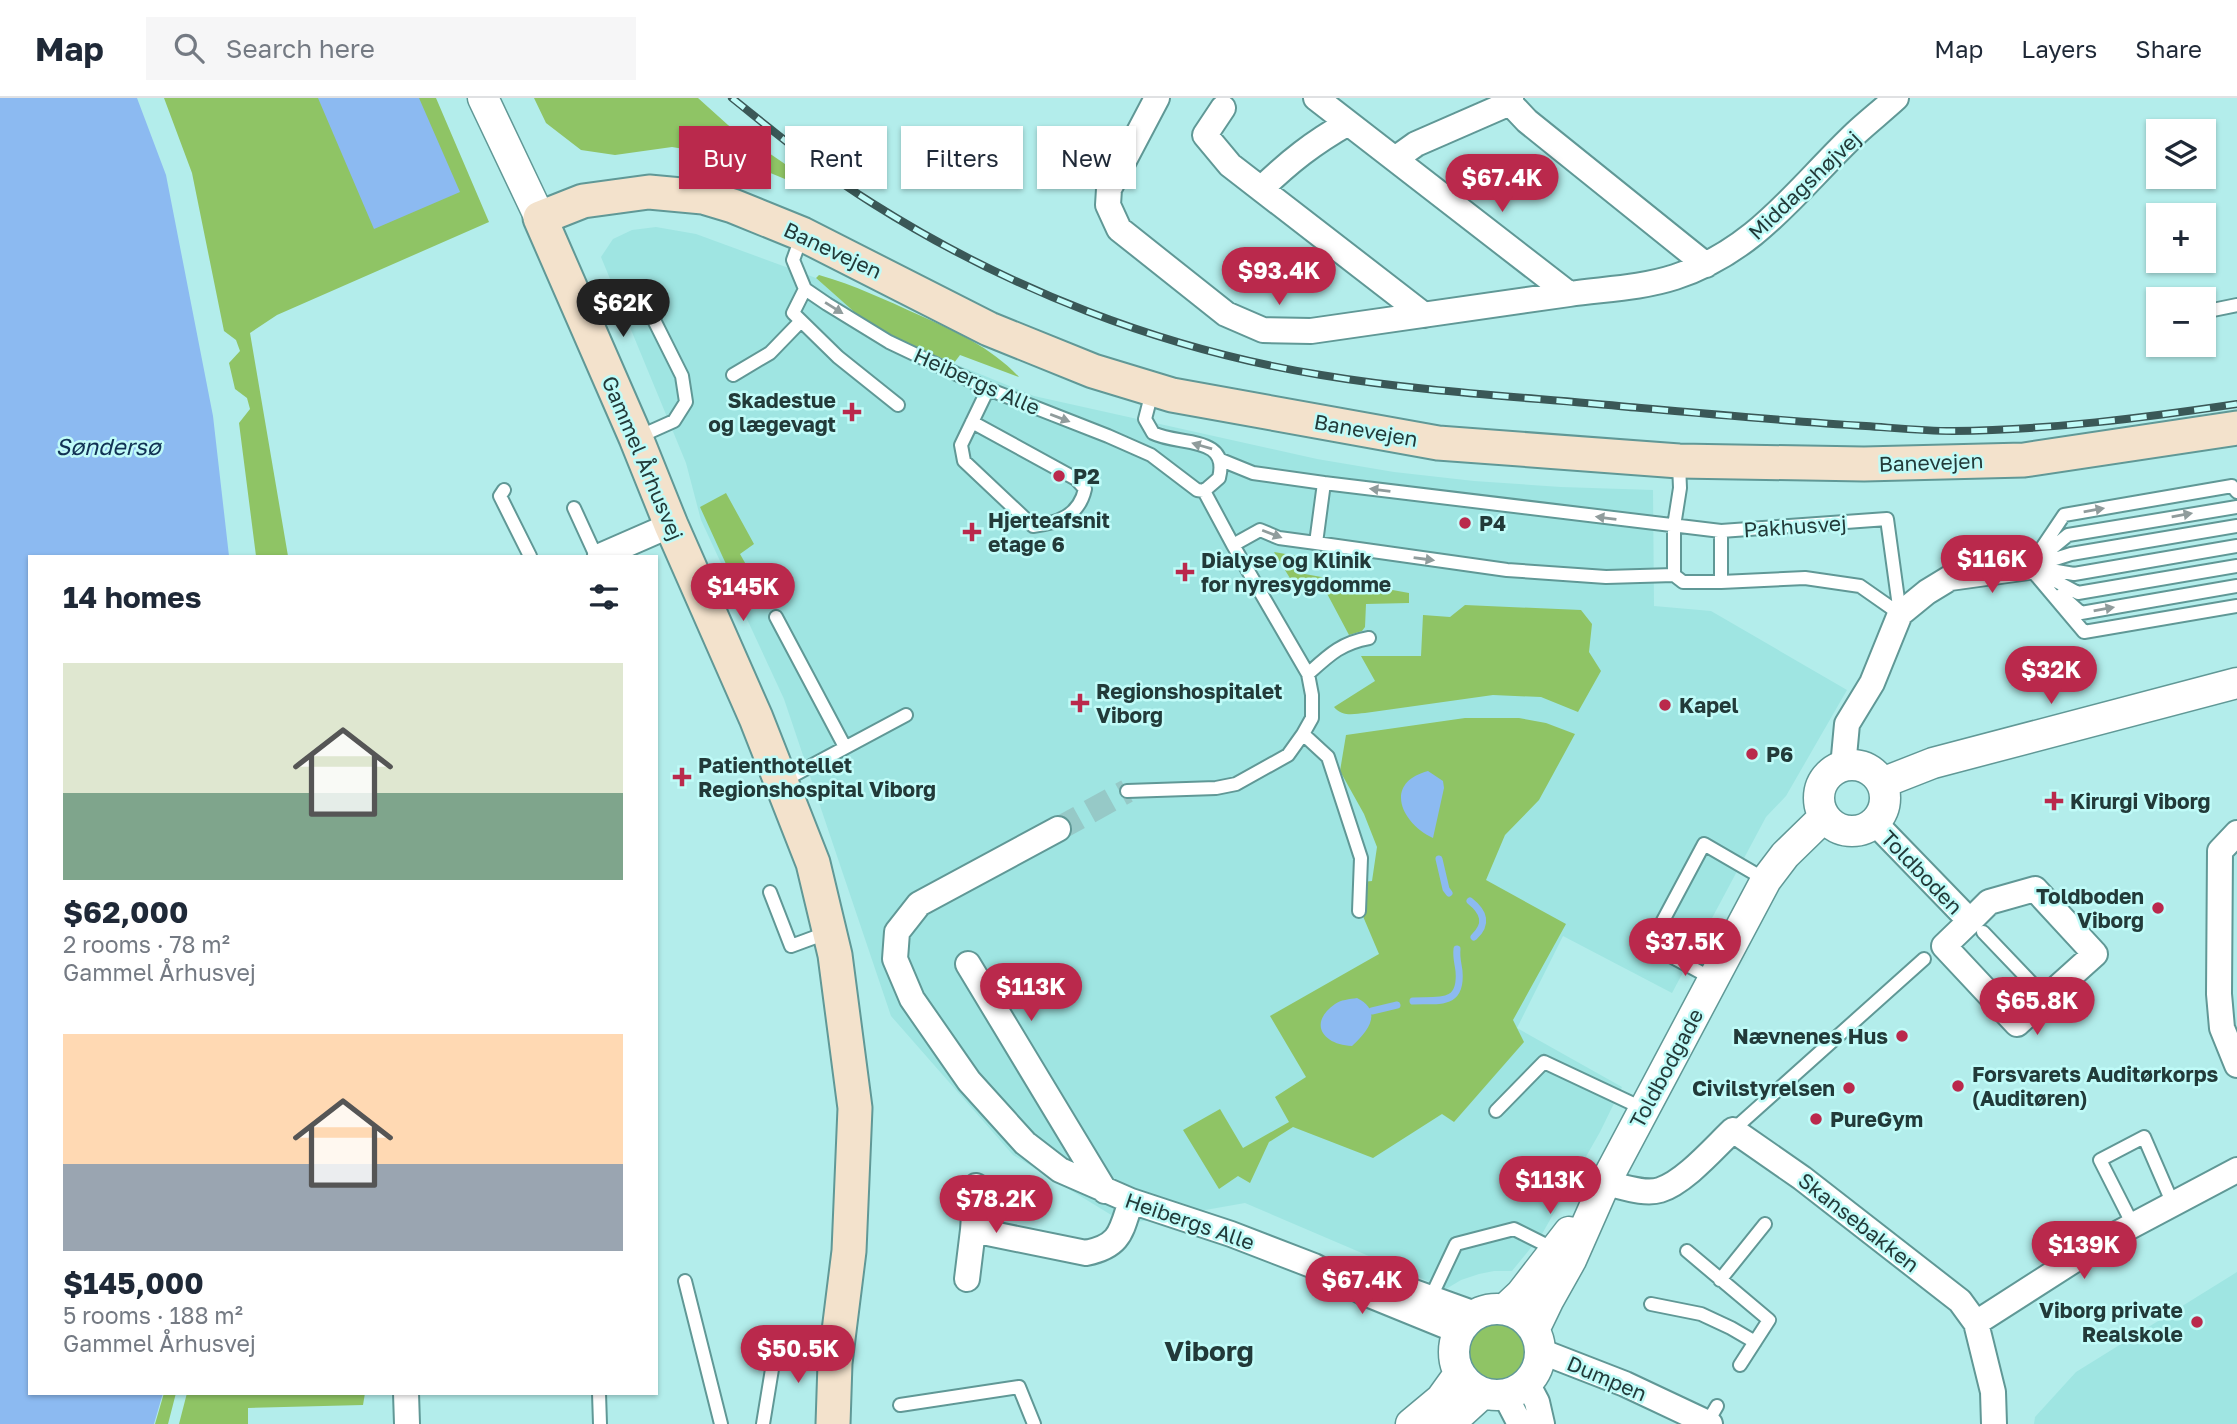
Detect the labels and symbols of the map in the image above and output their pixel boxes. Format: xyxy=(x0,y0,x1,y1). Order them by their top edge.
street label: Middagshøjvej xyxy=(1743,125,1865,245)
pin: $67.4K xyxy=(1445,155,1559,214)
street label: Banevejen xyxy=(780,216,886,284)
pin: $93.4K xyxy=(1222,248,1336,307)
pin: $62K xyxy=(582,280,664,339)
one-way arrow xyxy=(824,302,843,315)
street label: Heibergs Alle xyxy=(910,342,1044,420)
street label: Gammel Århusvej xyxy=(597,372,689,544)
place label: Skadestue og lægevagt xyxy=(708,387,836,437)
marker: Skadestue og lægevagt xyxy=(842,402,862,422)
street label: Banevejen xyxy=(1312,408,1420,452)
one-way arrow xyxy=(1050,412,1071,423)
water label: Søndersø xyxy=(55,432,163,460)
one-way arrow xyxy=(1191,441,1212,451)
street label: Banevejen xyxy=(1878,447,1984,477)
place label: P2 xyxy=(1073,463,1100,489)
marker: P2 xyxy=(1051,468,1067,484)
one-way arrow xyxy=(1369,485,1391,496)
one-way arrow xyxy=(2083,504,2105,515)
place label: Hjerteafsnit etage 6 xyxy=(988,507,1110,557)
street label: Pakhusvej xyxy=(1743,509,1847,543)
one-way arrow xyxy=(2171,509,2193,520)
place label: P4 xyxy=(1479,510,1506,536)
one-way arrow xyxy=(1595,512,1617,523)
marker: P4 xyxy=(1457,515,1473,531)
marker: Hjerteafsnit etage 6 xyxy=(962,522,982,542)
one-way arrow xyxy=(1262,529,1283,540)
pin: $116K xyxy=(1943,536,2041,595)
place label: Dialyse og Klinik for nyresygdomme xyxy=(1201,547,1391,597)
one-way arrow xyxy=(1413,553,1435,564)
marker: Dialyse og Klinik for nyresygdomme xyxy=(1175,562,1195,582)
pin: $145K xyxy=(694,564,792,623)
one-way arrow xyxy=(2093,603,2115,614)
pin: $32K xyxy=(2010,646,2092,706)
place label: Regionshospitalet Viborg xyxy=(1096,678,1282,728)
place label: Kapel xyxy=(1679,692,1739,718)
marker: Regionshospitalet Viborg xyxy=(1070,693,1090,713)
marker: Kapel xyxy=(1657,697,1673,713)
place label: P6 xyxy=(1766,741,1793,767)
marker: P6 xyxy=(1744,746,1760,762)
place label: Patienthotellet Regionshospital Viborg xyxy=(698,752,936,802)
marker: Patienthotellet Regionshospital Viborg xyxy=(672,767,692,787)
place label: Kirurgi Viborg xyxy=(2070,788,2210,814)
marker: Kirurgi Viborg xyxy=(2044,791,2064,811)
street label: Toldboden xyxy=(1876,825,1968,919)
place label: Toldboden Viborg xyxy=(2036,883,2144,933)
marker: Toldboden Viborg xyxy=(2150,900,2166,916)
pin: $37.5K xyxy=(1628,918,1742,978)
pin: $113K xyxy=(982,964,1080,1023)
pin: $65.8K xyxy=(1980,978,2094,1037)
street label: Toldbodgade xyxy=(1624,1004,1708,1132)
place label: Nævnenes Hus xyxy=(1733,1023,1888,1049)
marker: Nævnenes Hus xyxy=(1894,1028,1910,1044)
place label: Forsvarets Auditørkorps (Auditøren) xyxy=(1972,1061,2219,1111)
place label: Civilstyrelsen xyxy=(1692,1075,1835,1101)
marker: Forsvarets Auditørkorps (Auditøren) xyxy=(1950,1078,1966,1094)
marker: Civilstyrelsen xyxy=(1841,1080,1857,1096)
place label: PureGym xyxy=(1830,1106,1923,1132)
marker: PureGym xyxy=(1808,1111,1824,1127)
pin: $113K xyxy=(1501,1156,1599,1216)
street label: Skansebakken xyxy=(1793,1167,1925,1277)
pin: $78.2K xyxy=(939,1176,1053,1235)
street label: Heibergs Alle xyxy=(1122,1187,1258,1255)
pin: $139K xyxy=(2035,1222,2133,1281)
pin: $67.4K xyxy=(1305,1256,1419,1316)
place label: Viborg private Realskole xyxy=(2039,1297,2183,1347)
marker: Viborg private Realskole xyxy=(2189,1314,2205,1330)
pin: $50.5K xyxy=(741,1326,855,1385)
district label: Viborg xyxy=(1164,1334,1254,1367)
street label: Dumpen xyxy=(1563,1350,1651,1406)

